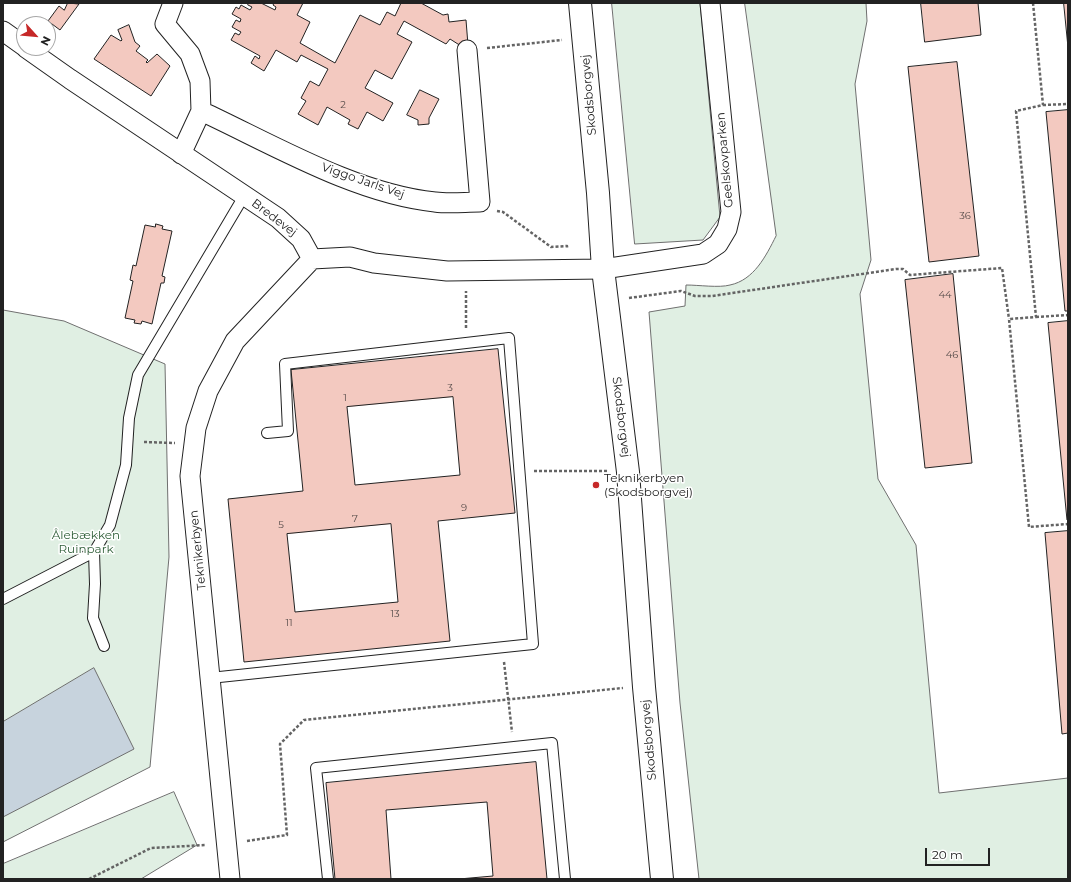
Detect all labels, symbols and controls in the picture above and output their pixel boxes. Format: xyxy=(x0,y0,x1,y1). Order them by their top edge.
north arrow xyxy=(16,16,56,56)
text: N xyxy=(38,34,54,48)
street label: Skodsborgvej xyxy=(578,54,600,136)
house number: 2 xyxy=(340,99,346,111)
street label: Geelskovparken xyxy=(714,112,736,208)
street label: Viggo Jarls Vej xyxy=(320,160,406,202)
street label: Bredevej xyxy=(249,196,299,240)
house number: 36 xyxy=(959,210,971,222)
house number: 44 xyxy=(938,289,952,301)
house number: 46 xyxy=(946,349,958,361)
street label: Skodsborgvej xyxy=(609,376,633,458)
house number: 3 xyxy=(447,382,453,394)
house number: 1 xyxy=(343,392,347,404)
place label: Teknikerbyen (Skodsborgvej) xyxy=(604,471,693,499)
marker: Teknikerbyen (Skodsborgvej) xyxy=(591,480,601,490)
house number: 9 xyxy=(461,502,467,514)
street label: Teknikerbyen xyxy=(187,509,209,591)
house number: 7 xyxy=(352,513,358,525)
house number: 5 xyxy=(278,519,284,531)
park label: Ålebækken Ruinpark xyxy=(52,528,120,556)
house number: 13 xyxy=(390,608,400,620)
house number: 11 xyxy=(285,617,293,629)
street label: Skodsborgvej xyxy=(638,699,660,781)
scale bar xyxy=(927,840,992,866)
text: 20 m xyxy=(932,847,963,862)

